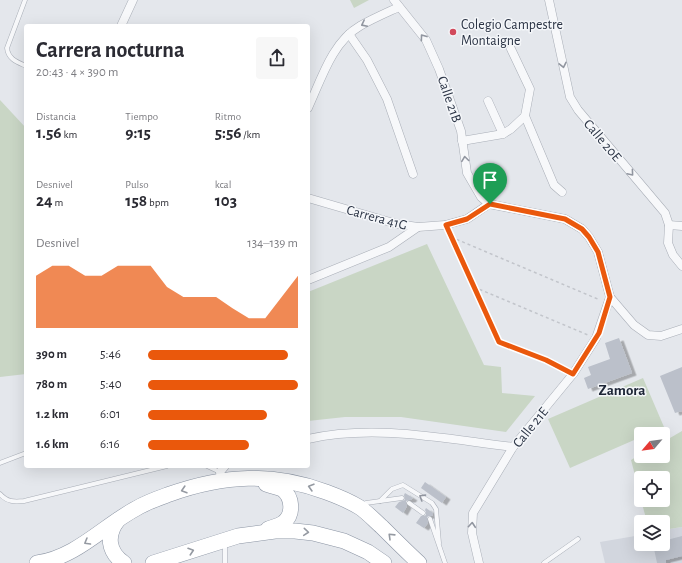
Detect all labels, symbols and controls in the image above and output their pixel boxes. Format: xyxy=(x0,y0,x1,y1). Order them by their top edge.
place label: Colegio Campestre Montaigne xyxy=(461,18,563,48)
one-way arrow xyxy=(361,19,368,27)
marker: Colegio Campestre Montaigne xyxy=(448,27,458,37)
one-way arrow xyxy=(421,35,428,42)
button: share xyxy=(256,37,298,79)
text: Carrera nocturna xyxy=(36,39,185,61)
one-way arrow xyxy=(559,62,567,69)
text: 20:43 · 4 × 390 m xyxy=(36,66,118,79)
street label: Calle 21B xyxy=(435,74,464,124)
text: Distancia xyxy=(36,111,76,122)
text: Tiempo xyxy=(125,111,158,122)
text: Ritmo xyxy=(215,111,241,122)
street label: Calle 20E xyxy=(581,117,624,164)
text: 1.56 xyxy=(36,124,62,141)
text: 9:15 xyxy=(125,124,151,141)
text: 5:56 xyxy=(215,124,241,141)
text: km xyxy=(62,129,77,140)
text: /km xyxy=(241,129,260,140)
one-way arrow xyxy=(461,156,470,162)
pin xyxy=(473,163,507,204)
one-way arrow xyxy=(627,168,634,176)
icon: arrive xyxy=(479,169,501,191)
text: Desnivel xyxy=(36,179,73,190)
text: Pulso xyxy=(125,179,149,190)
text: kcal xyxy=(215,179,231,190)
text: 24 xyxy=(36,192,53,209)
text: 158 xyxy=(125,192,147,209)
text: 103 xyxy=(215,192,237,209)
text: m xyxy=(53,197,63,208)
text: bpm xyxy=(147,197,169,208)
street label: Carrera 41G xyxy=(345,203,409,233)
text: Desnivel xyxy=(36,237,80,250)
text: 134–139 m xyxy=(247,237,298,250)
text: 390 m xyxy=(36,348,67,361)
text: 5:46 xyxy=(100,348,121,361)
text: 780 m xyxy=(36,378,67,391)
text: 5:40 xyxy=(100,378,122,391)
district label: Zamora xyxy=(598,383,646,398)
street label: Calle 21E xyxy=(510,405,551,450)
text: 1.2 km xyxy=(36,408,69,421)
text: 6:01 xyxy=(100,408,120,421)
north arrow xyxy=(634,427,670,463)
map controls xyxy=(634,427,670,551)
text: 1.6 km xyxy=(36,438,69,451)
text: 6:16 xyxy=(100,438,120,451)
button: locate xyxy=(634,471,670,507)
one-way arrow xyxy=(308,483,315,492)
one-way arrow xyxy=(180,485,187,494)
one-way arrow xyxy=(419,494,426,502)
button: layers xyxy=(634,515,670,551)
one-way arrow xyxy=(468,522,477,528)
one-way arrow xyxy=(303,528,309,537)
one-way arrow xyxy=(388,533,396,541)
one-way arrow xyxy=(84,538,91,545)
one-way arrow xyxy=(187,547,194,556)

